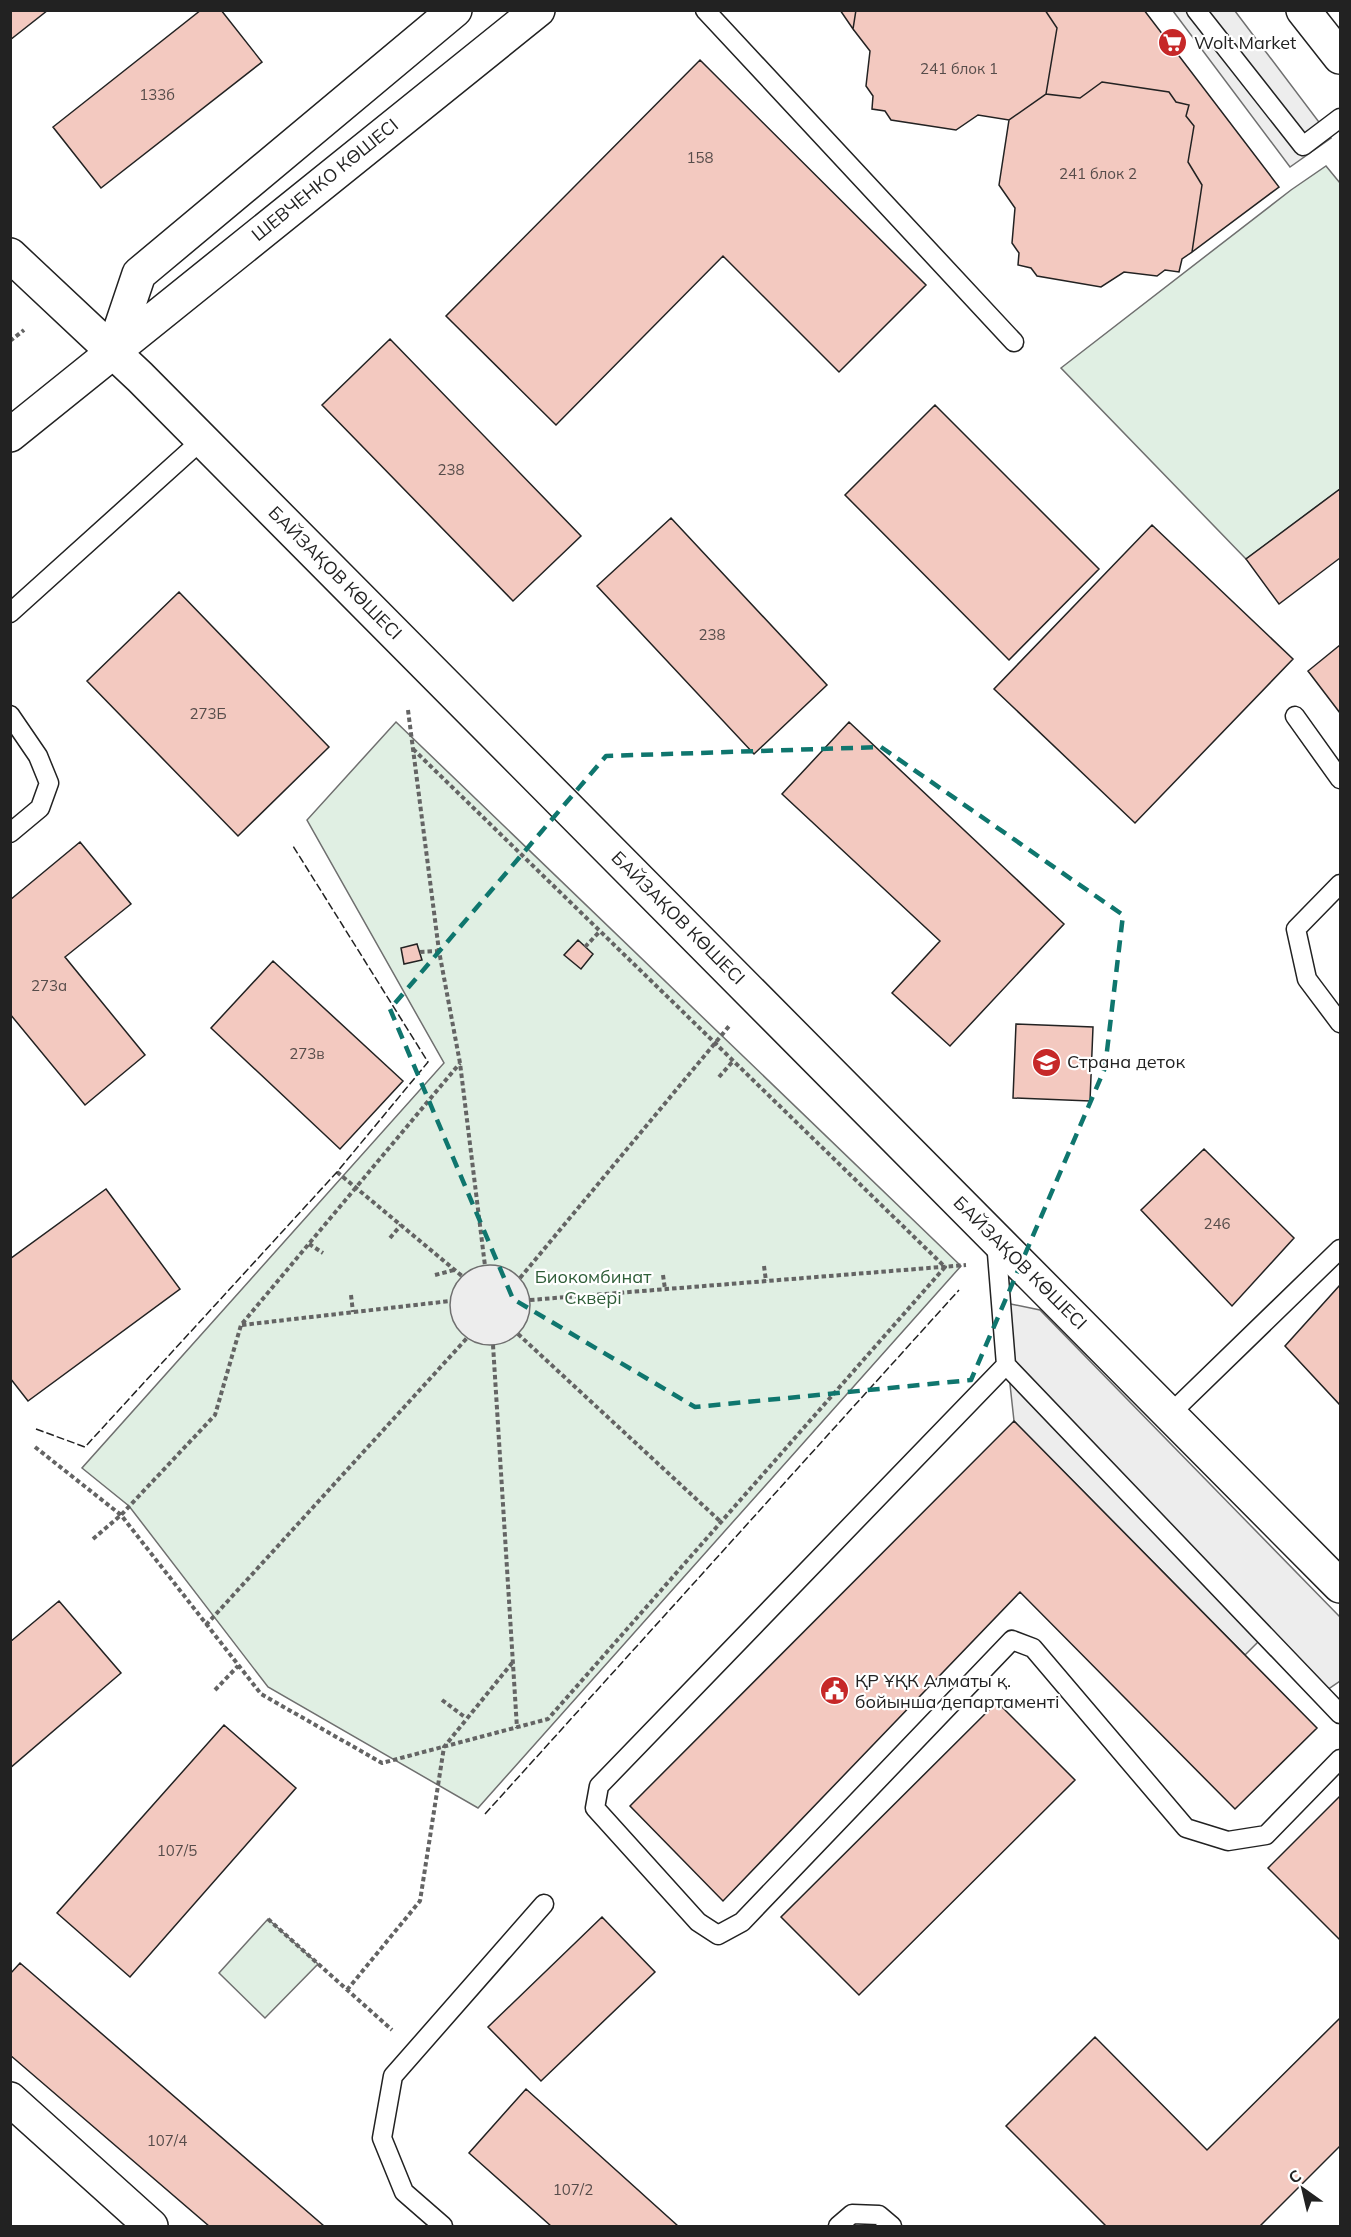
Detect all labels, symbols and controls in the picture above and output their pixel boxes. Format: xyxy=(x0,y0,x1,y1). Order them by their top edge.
supermarket icon: Wolt Market xyxy=(1157,27,1189,59)
place label: Wolt Market xyxy=(1194,31,1296,54)
house number: 241 блок 1 xyxy=(920,59,998,78)
house number: 133б xyxy=(139,85,175,104)
street label: ШЕВЧЕНКО КӨШЕСІ xyxy=(247,113,403,246)
house number: 158 xyxy=(686,148,714,167)
house number: 241 блок 2 xyxy=(1059,164,1137,183)
house number: 238 xyxy=(437,460,465,479)
street label: БАЙЗАҚОВ КӨШЕСІ xyxy=(264,501,407,644)
house number: 238 xyxy=(698,625,726,644)
house number: 273Б xyxy=(189,704,227,723)
street label: БАЙЗАҚОВ КӨШЕСІ xyxy=(607,846,750,989)
house number: 273а xyxy=(31,976,67,995)
house number: 273в xyxy=(289,1044,325,1063)
school or university icon: Страна деток xyxy=(1030,1046,1062,1078)
place label: Страна деток xyxy=(1067,1050,1185,1073)
street label: БАЙЗАҚОВ КӨШЕСІ xyxy=(949,1191,1092,1334)
house number: 246 xyxy=(1203,1214,1231,1233)
park label: Биокомбинат Сквері xyxy=(535,1265,652,1309)
place label: ҚР ҰҚК Алматы қ. бойынша департаменті xyxy=(855,1669,1059,1713)
public building icon: ҚР ҰҚК Алматы қ. бойынша департаменті xyxy=(818,1675,850,1707)
house number: 107/5 xyxy=(157,1841,197,1860)
house number: 107/4 xyxy=(147,2131,187,2150)
north arrow xyxy=(1273,2159,1333,2219)
text: С xyxy=(1284,2165,1305,2188)
house number: 107/2 xyxy=(553,2180,593,2199)

